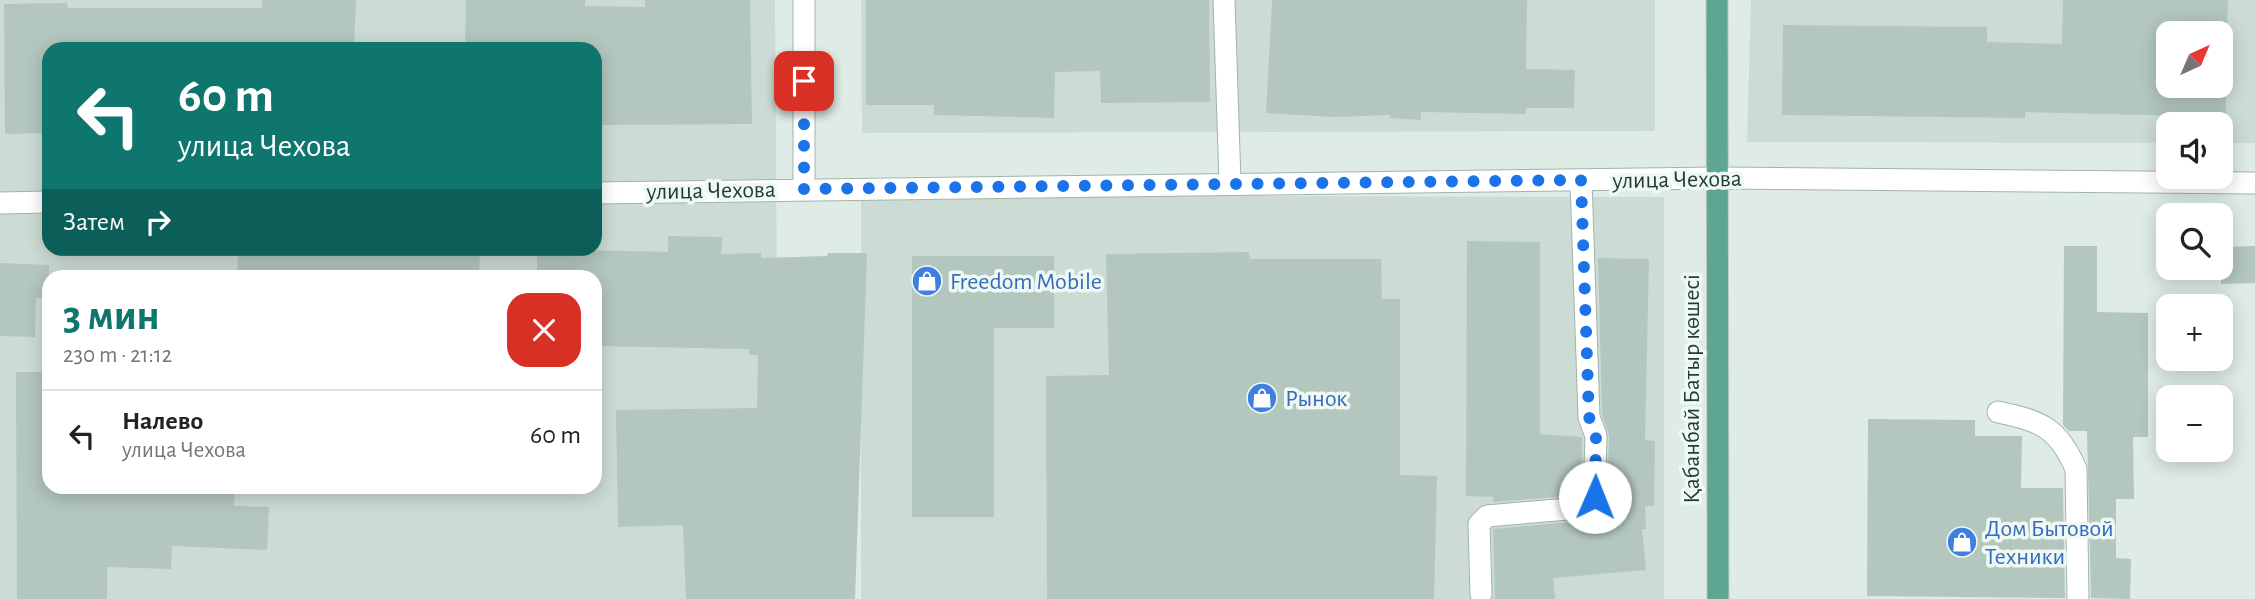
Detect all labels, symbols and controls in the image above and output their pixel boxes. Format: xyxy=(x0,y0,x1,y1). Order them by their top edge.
north arrow xyxy=(2156,21,2233,98)
map controls xyxy=(2156,21,2233,462)
pin xyxy=(774,51,834,111)
icon: arrive xyxy=(785,62,823,100)
icon: left xyxy=(63,70,154,161)
text: 60 m xyxy=(178,72,274,121)
button: sound xyxy=(2156,112,2233,189)
text: улица Чехова xyxy=(178,130,351,162)
street label: улица Чехова xyxy=(1611,167,1742,193)
street label: улица Чехова xyxy=(645,178,776,204)
icon: right xyxy=(139,203,177,241)
button: search xyxy=(2156,203,2233,280)
text: Затем xyxy=(63,209,125,235)
shop icon: Freedom Mobile xyxy=(910,264,944,298)
place label: Freedom Mobile xyxy=(950,270,1102,294)
street label: Қабанбай Батыр көшесі xyxy=(1680,274,1704,504)
button: close xyxy=(507,293,581,367)
button: + xyxy=(2156,294,2233,371)
text: 3 мин xyxy=(63,295,160,337)
text: 230 m · 21:12 xyxy=(63,344,172,367)
shop icon: Рынок xyxy=(1245,381,1279,415)
button: − xyxy=(2156,385,2233,462)
place label: Рынок xyxy=(1285,387,1347,411)
text: Налево xyxy=(122,408,203,434)
icon: left xyxy=(63,417,101,455)
text: 60 m xyxy=(530,422,581,448)
text: улица Чехова xyxy=(122,439,246,462)
position arrow xyxy=(1558,460,1632,534)
place label: Дом Бытовой Техники xyxy=(1985,517,2114,569)
shop icon: Дом Бытовой Техники xyxy=(1945,525,1979,559)

